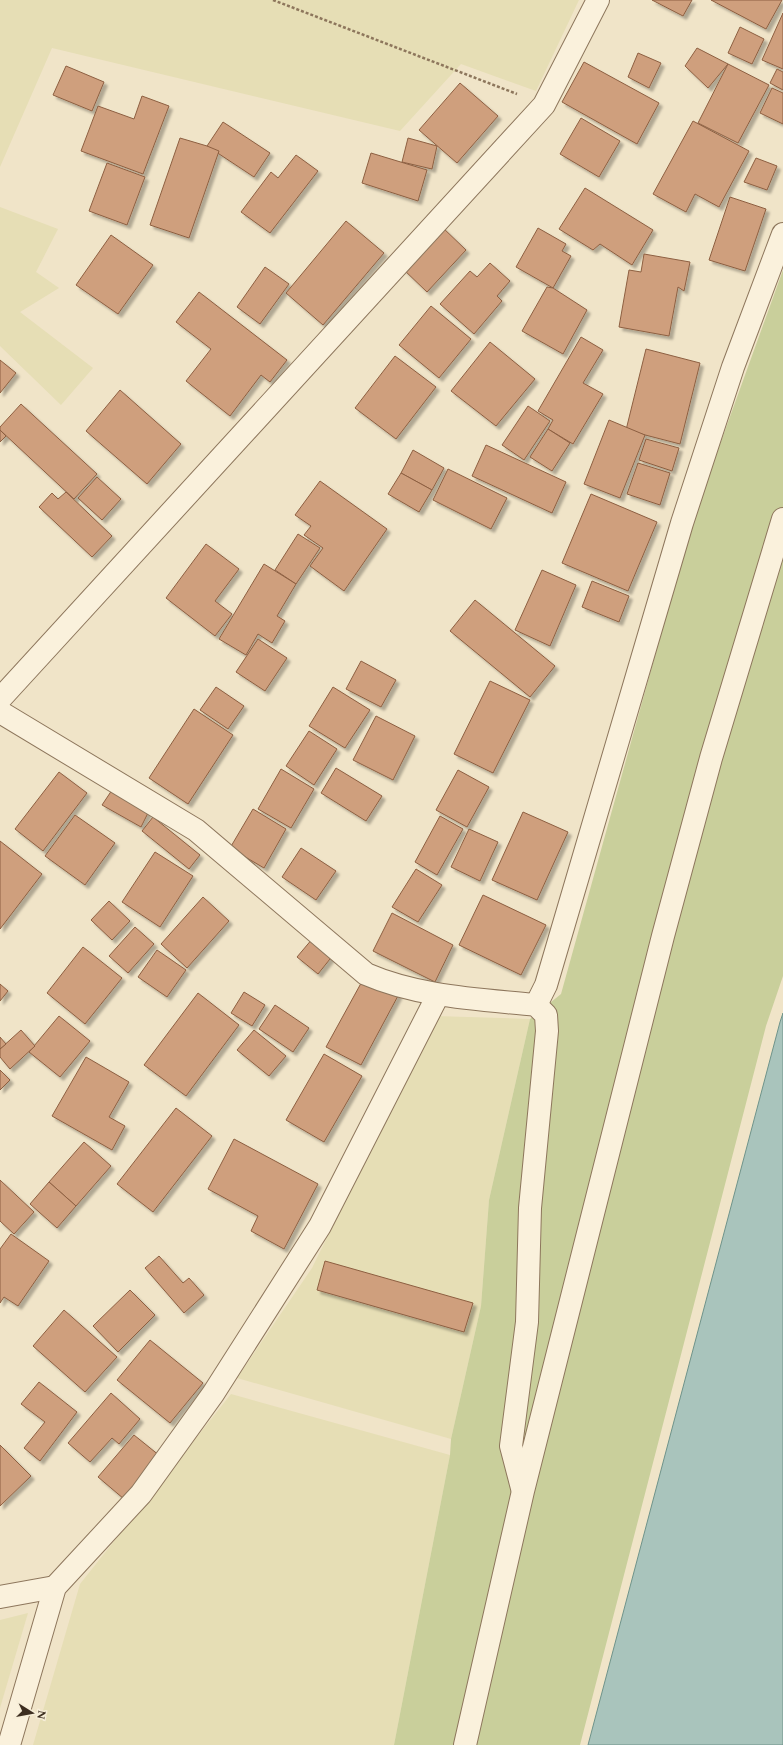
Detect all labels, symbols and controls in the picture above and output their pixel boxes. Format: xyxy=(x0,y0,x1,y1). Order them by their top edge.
north arrow xyxy=(12,1693,52,1733)
text: N xyxy=(32,1709,51,1721)

